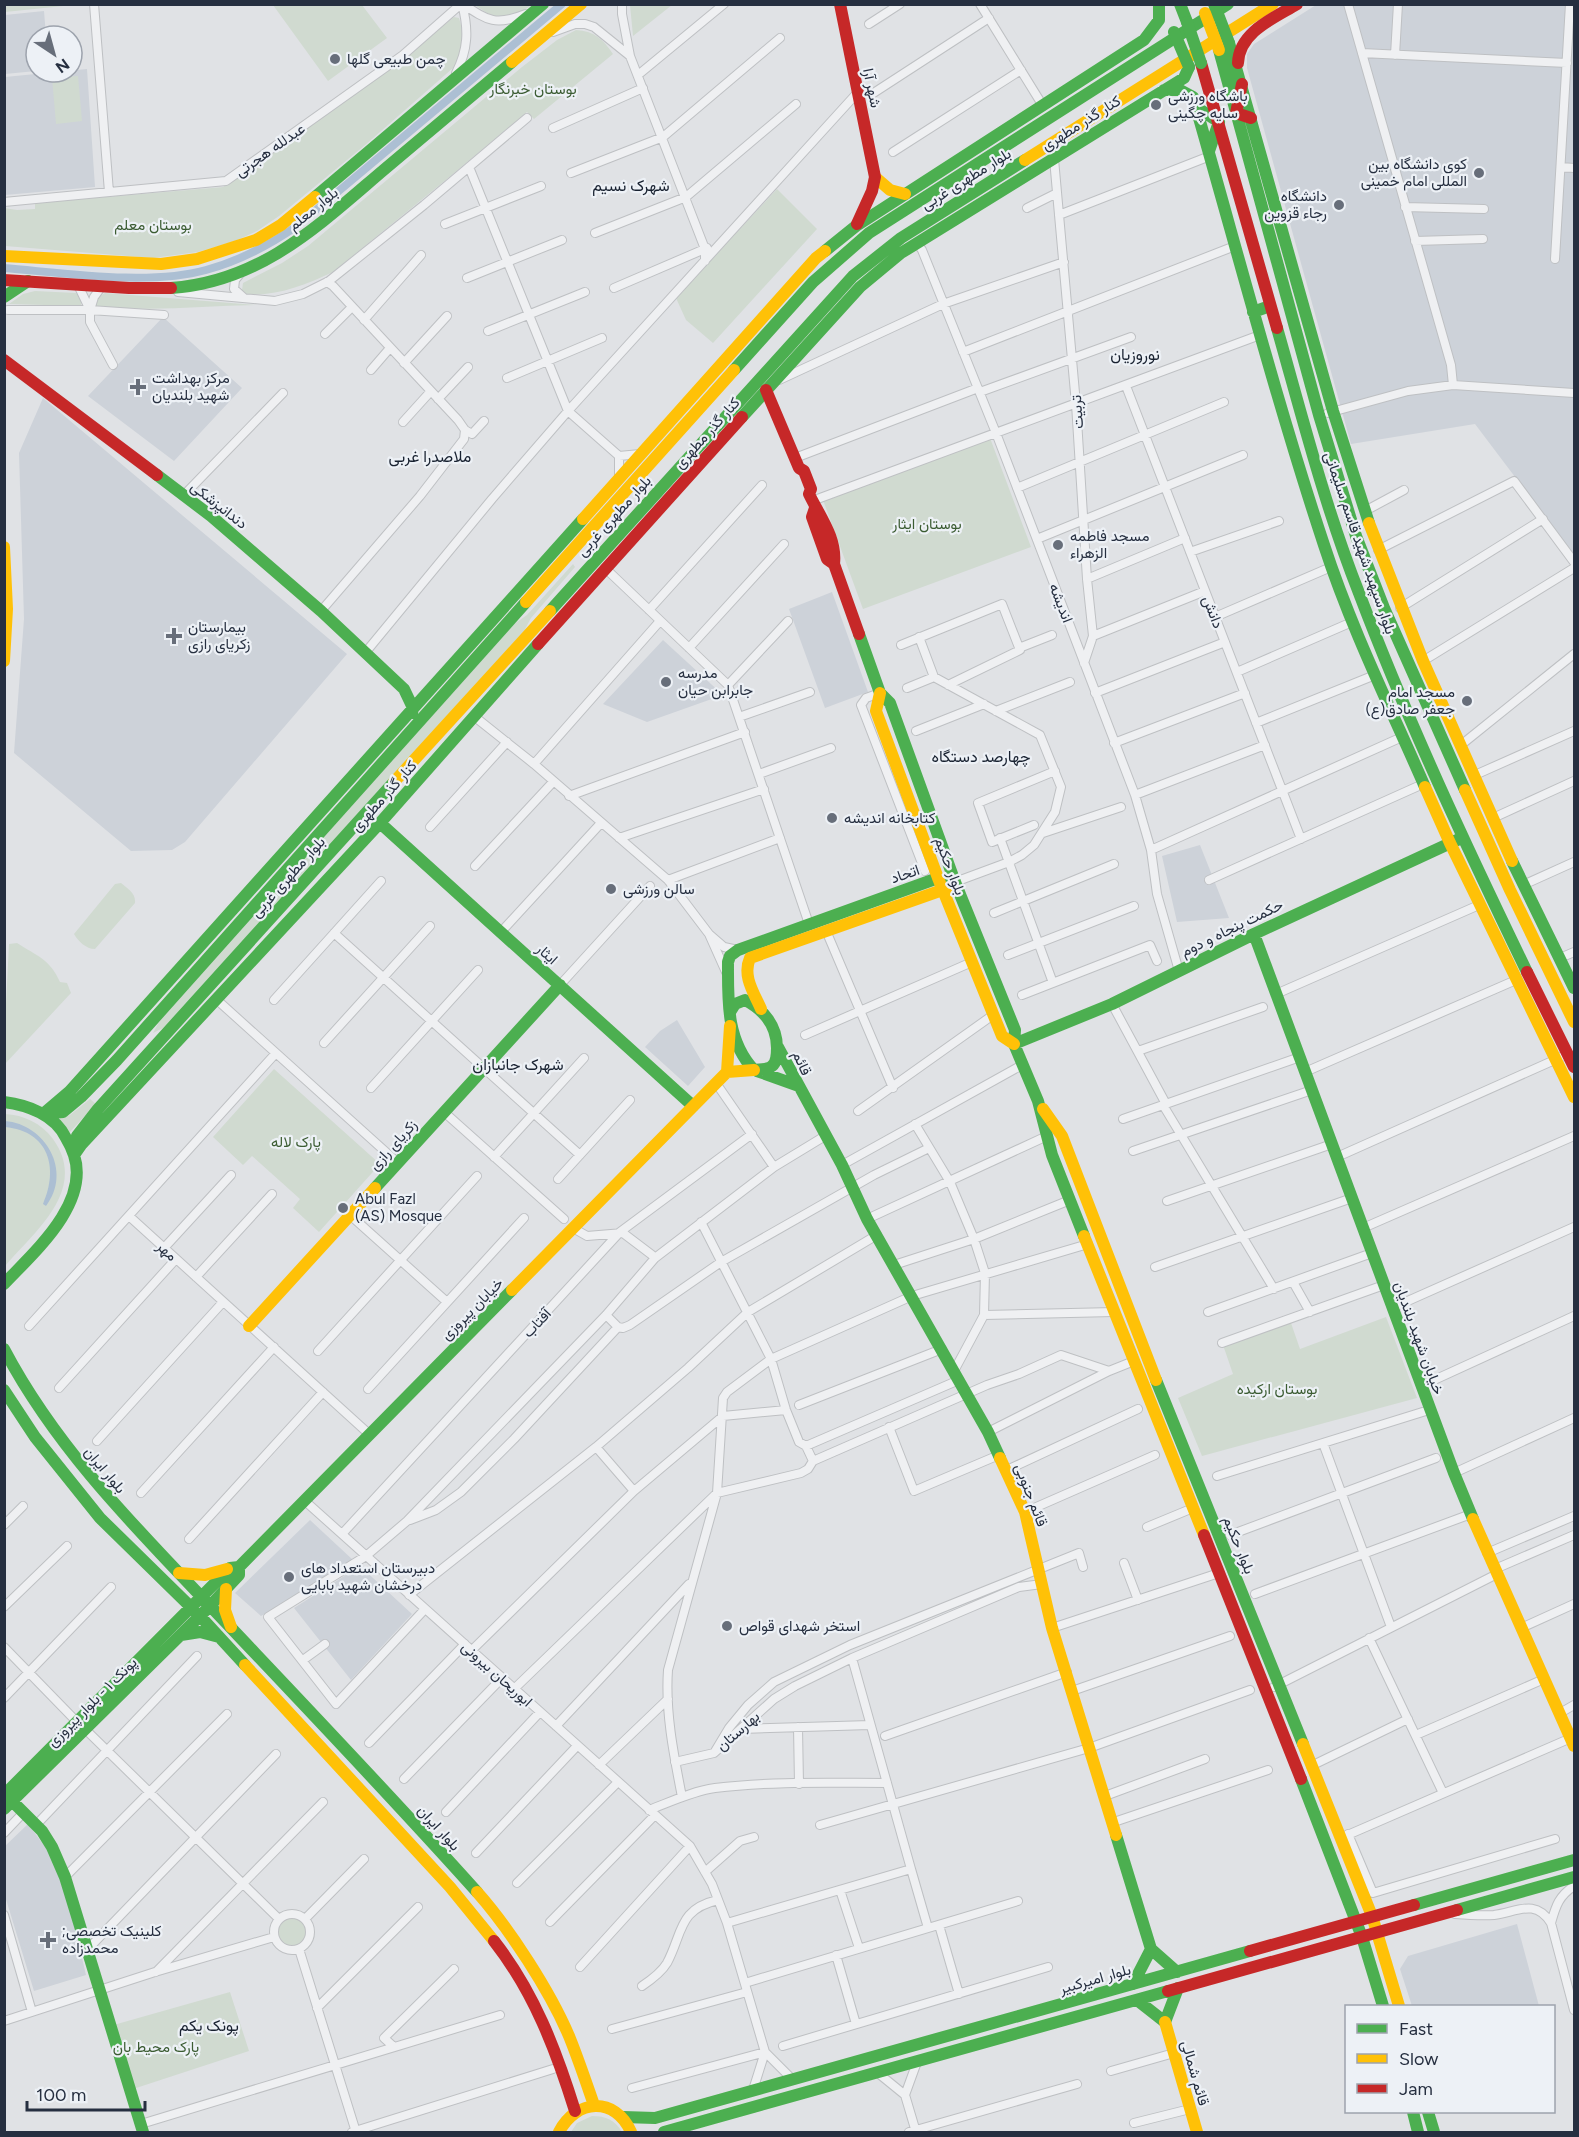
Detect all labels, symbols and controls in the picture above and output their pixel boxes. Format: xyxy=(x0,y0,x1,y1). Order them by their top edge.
north arrow xyxy=(24,24,84,84)
place label: چمن طبیعی گلها xyxy=(347,50,445,69)
marker: چمن طبیعی گلها xyxy=(328,52,342,66)
text: N xyxy=(52,54,73,77)
street label: شهر آرا xyxy=(859,67,885,110)
park label: بوستان خبرنگار xyxy=(488,80,577,98)
place label: باشگاه ورزشى سايه چگينى xyxy=(1168,87,1248,123)
street label: کنار گذر مطهری xyxy=(1038,91,1125,155)
marker: باشگاه ورزشى سايه چگينى xyxy=(1149,98,1163,112)
street label: عبدلله هجرتی xyxy=(232,119,309,182)
street label: بلوار مطهری غربی xyxy=(918,144,1015,215)
place label: کوی دانشگاه بین المللی امام خمینی xyxy=(1361,155,1467,191)
marker: کوی دانشگاه بین المللی امام خمینی xyxy=(1472,166,1486,180)
district label: شهرک نسیم xyxy=(592,176,670,196)
street label: بلوار معلم xyxy=(284,183,342,235)
place label: دانشگاه رجاء قزوین xyxy=(1264,187,1327,223)
marker: دانشگاه رجاء قزوین xyxy=(1332,198,1346,212)
park label: بوستان معلم xyxy=(114,216,192,235)
district label: نوروزیان xyxy=(1110,345,1160,365)
place label: مرکز بهداشت شهید بلندیان xyxy=(152,369,230,404)
marker: مرکز بهداشت شهید بلندیان xyxy=(129,378,147,396)
street label: کنار گذر مطهری xyxy=(670,393,745,473)
street label: تربیت xyxy=(1067,394,1087,430)
district label: ملاصدرا غربی xyxy=(389,447,471,467)
street label: بلوار سپهبد شهید قاسم سلیمانی xyxy=(1319,450,1400,637)
street label: بلوار مطهری غربی xyxy=(573,472,656,561)
street label: دندانپزشکی xyxy=(186,477,251,534)
park label: بوستان ایثار xyxy=(891,515,962,533)
place label: مسجد فاطمه الزهراء xyxy=(1070,527,1150,562)
marker: مسجد فاطمه الزهراء xyxy=(1051,538,1065,552)
street label: اندیشه xyxy=(1045,581,1077,625)
street label: دانش xyxy=(1198,593,1227,631)
place label: بیمارستان زکریای رازی xyxy=(188,618,250,654)
marker: بیمارستان زکریای رازی xyxy=(165,627,183,645)
place label: مدرسه جابرابن حیان xyxy=(678,664,753,700)
marker: مدرسه جابرابن حیان xyxy=(659,675,673,689)
place label: مسجد امام جعفر صادق(ع) xyxy=(1366,683,1455,720)
marker: مسجد امام جعفر صادق(ع) xyxy=(1460,694,1474,708)
district label: چهارصد دستگاه xyxy=(931,747,1031,768)
street label: کنار گذر مطهری xyxy=(347,756,422,836)
place label: کتابخانه اندیشه xyxy=(844,809,936,827)
marker: کتابخانه اندیشه xyxy=(825,811,839,825)
street label: بلوار مطهری غربی xyxy=(247,833,330,922)
street label: بلوار حکیم xyxy=(930,834,969,898)
street label: اتحاد xyxy=(888,861,922,887)
place label: سالن ورزشی xyxy=(623,880,695,899)
marker: سالن ورزشی xyxy=(604,882,618,896)
street label: حکمت پنجاه و دوم xyxy=(1178,895,1287,961)
street label: ایثار xyxy=(532,939,562,968)
street label: قائم xyxy=(788,1048,815,1079)
district label: شهرک جانبازان xyxy=(472,1055,564,1075)
street label: زکریای رازی xyxy=(365,1116,421,1175)
park label: پارک لاله xyxy=(271,1133,321,1152)
place label: Abul Fazl (AS) Mosque xyxy=(355,1190,442,1225)
marker: Abul Fazl (AS) Mosque xyxy=(336,1201,350,1215)
street label: مهر xyxy=(152,1237,181,1265)
street label: خیابان پیروزی xyxy=(437,1274,508,1345)
street label: خیابان شهید بلندیان xyxy=(1390,1279,1448,1397)
street label: آفتاب xyxy=(519,1304,556,1341)
park label: بوستان ارکیده xyxy=(1237,1380,1317,1398)
street label: بلوار ایران xyxy=(80,1443,130,1497)
street label: قائم جنوبی xyxy=(1010,1461,1051,1529)
street label: بلوار حکیم xyxy=(1218,1513,1259,1577)
place label: دبیرستان استعداد های درخشان شهید بابایی xyxy=(301,1559,435,1595)
marker: دبیرستان استعداد های درخشان شهید بابایی xyxy=(282,1570,296,1584)
place label: استخر شهدای قواص xyxy=(739,1617,860,1636)
marker: استخر شهدای قواص xyxy=(720,1619,734,1633)
street label: ابوریحان بیرونی xyxy=(457,1638,536,1711)
street label: پونک ۱ - بلوار پیروزی xyxy=(43,1653,141,1751)
street label: بهارستان xyxy=(713,1707,763,1755)
street label: بلوار ایران xyxy=(414,1801,464,1855)
place label: ;کلینیک تخصصی محمدزاده xyxy=(62,1922,162,1957)
marker: ;کلینیک تخصصی محمدزاده xyxy=(39,1931,57,1949)
street label: بلوار امیرکبیر xyxy=(1056,1960,1133,1998)
legend xyxy=(1345,2005,1555,2113)
district label: پونک یکم xyxy=(179,2016,239,2037)
text: Fast xyxy=(1399,2018,1433,2040)
park label: پارک محیط بان xyxy=(113,2038,199,2057)
street label: قائم شمالی xyxy=(1176,2038,1213,2108)
text: Slow xyxy=(1399,2048,1438,2070)
scale bar xyxy=(27,2074,146,2112)
text: Jam xyxy=(1399,2078,1433,2100)
text: 100 m xyxy=(36,2084,86,2106)

